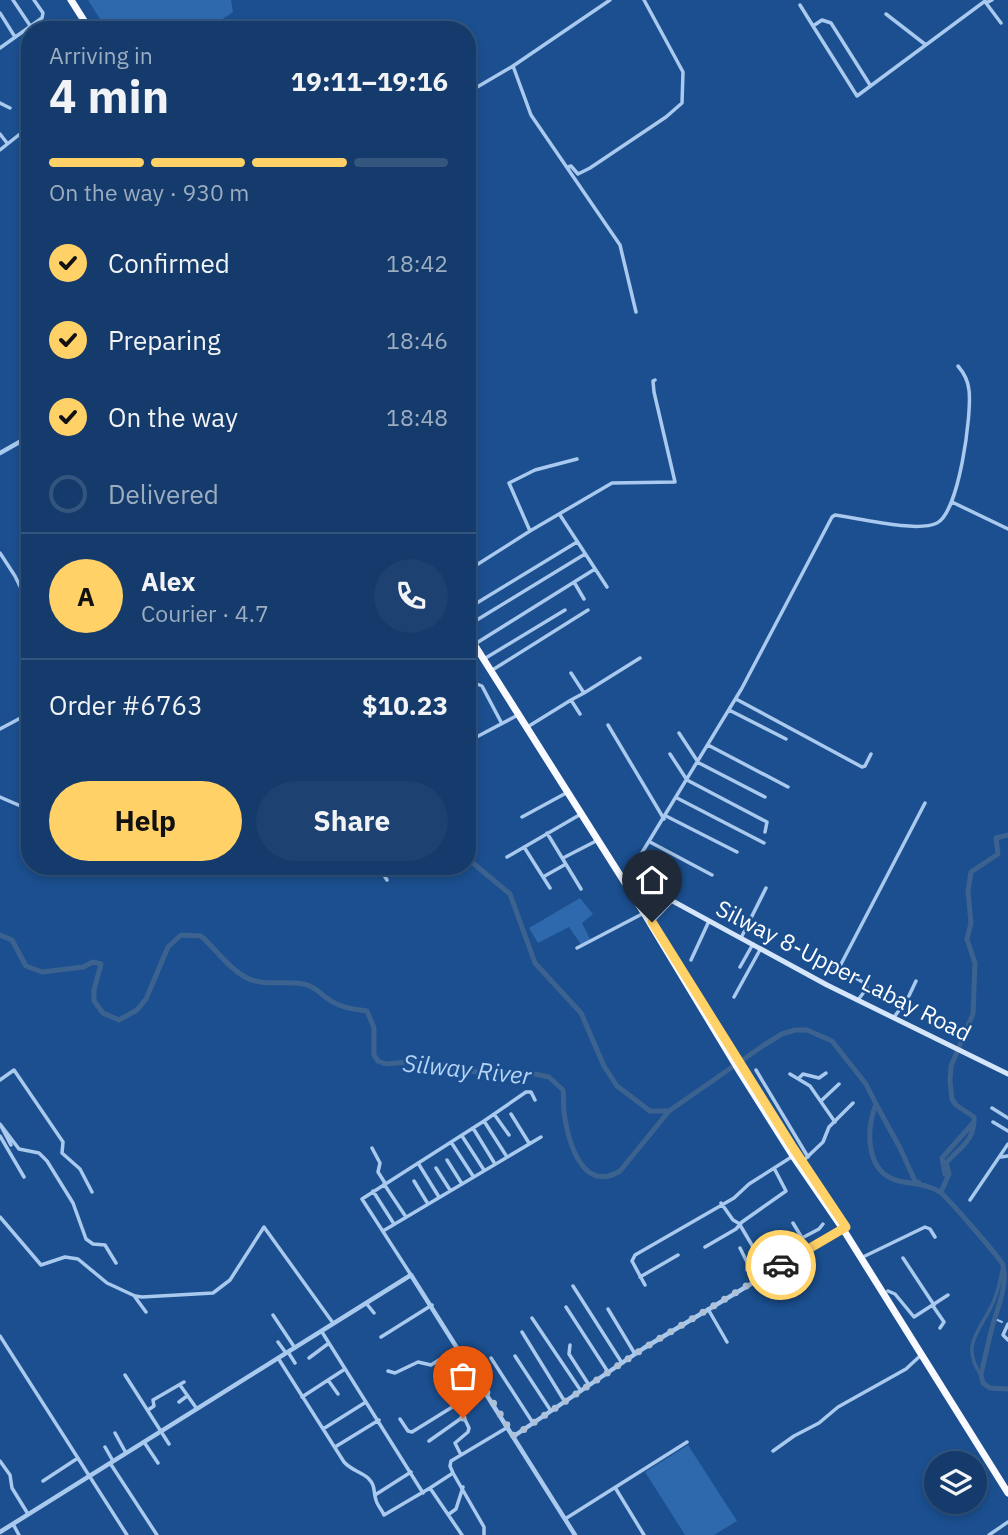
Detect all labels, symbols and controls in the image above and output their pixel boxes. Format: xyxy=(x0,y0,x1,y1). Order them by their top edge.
text: Arriving in xyxy=(49,40,153,70)
text: 19:11–19:16 xyxy=(291,64,448,98)
text: 4 min xyxy=(49,66,169,126)
text: On the way · 930 m xyxy=(49,177,249,207)
icon: check xyxy=(49,244,87,282)
text: Confirmed xyxy=(108,246,230,280)
text: 18:42 xyxy=(386,248,448,278)
icon: check xyxy=(49,321,87,359)
text: Preparing xyxy=(108,323,221,357)
text: 18:46 xyxy=(386,325,448,355)
icon: check xyxy=(49,398,87,436)
text: On the way xyxy=(108,400,238,434)
text: 18:48 xyxy=(386,402,448,432)
text: Delivered xyxy=(108,477,219,511)
button: phone xyxy=(374,559,448,633)
text: Alex xyxy=(141,564,195,598)
text: A xyxy=(77,579,95,613)
text: Courier · 4.7 xyxy=(141,598,269,628)
text: Order #6763 xyxy=(49,688,203,722)
text: $10.23 xyxy=(362,688,448,722)
button: Help xyxy=(49,781,242,861)
button: Share xyxy=(256,781,448,861)
pin xyxy=(622,850,682,922)
icon: home xyxy=(633,861,671,899)
street label: Silway 8-Upper Labay Road xyxy=(711,892,977,1048)
water label: Silway River xyxy=(401,1046,534,1092)
courier xyxy=(746,1230,816,1300)
icon: car xyxy=(762,1246,800,1284)
pin xyxy=(433,1346,493,1418)
icon: bag xyxy=(444,1357,482,1395)
map controls xyxy=(924,1451,987,1514)
button: layers xyxy=(924,1451,987,1514)

